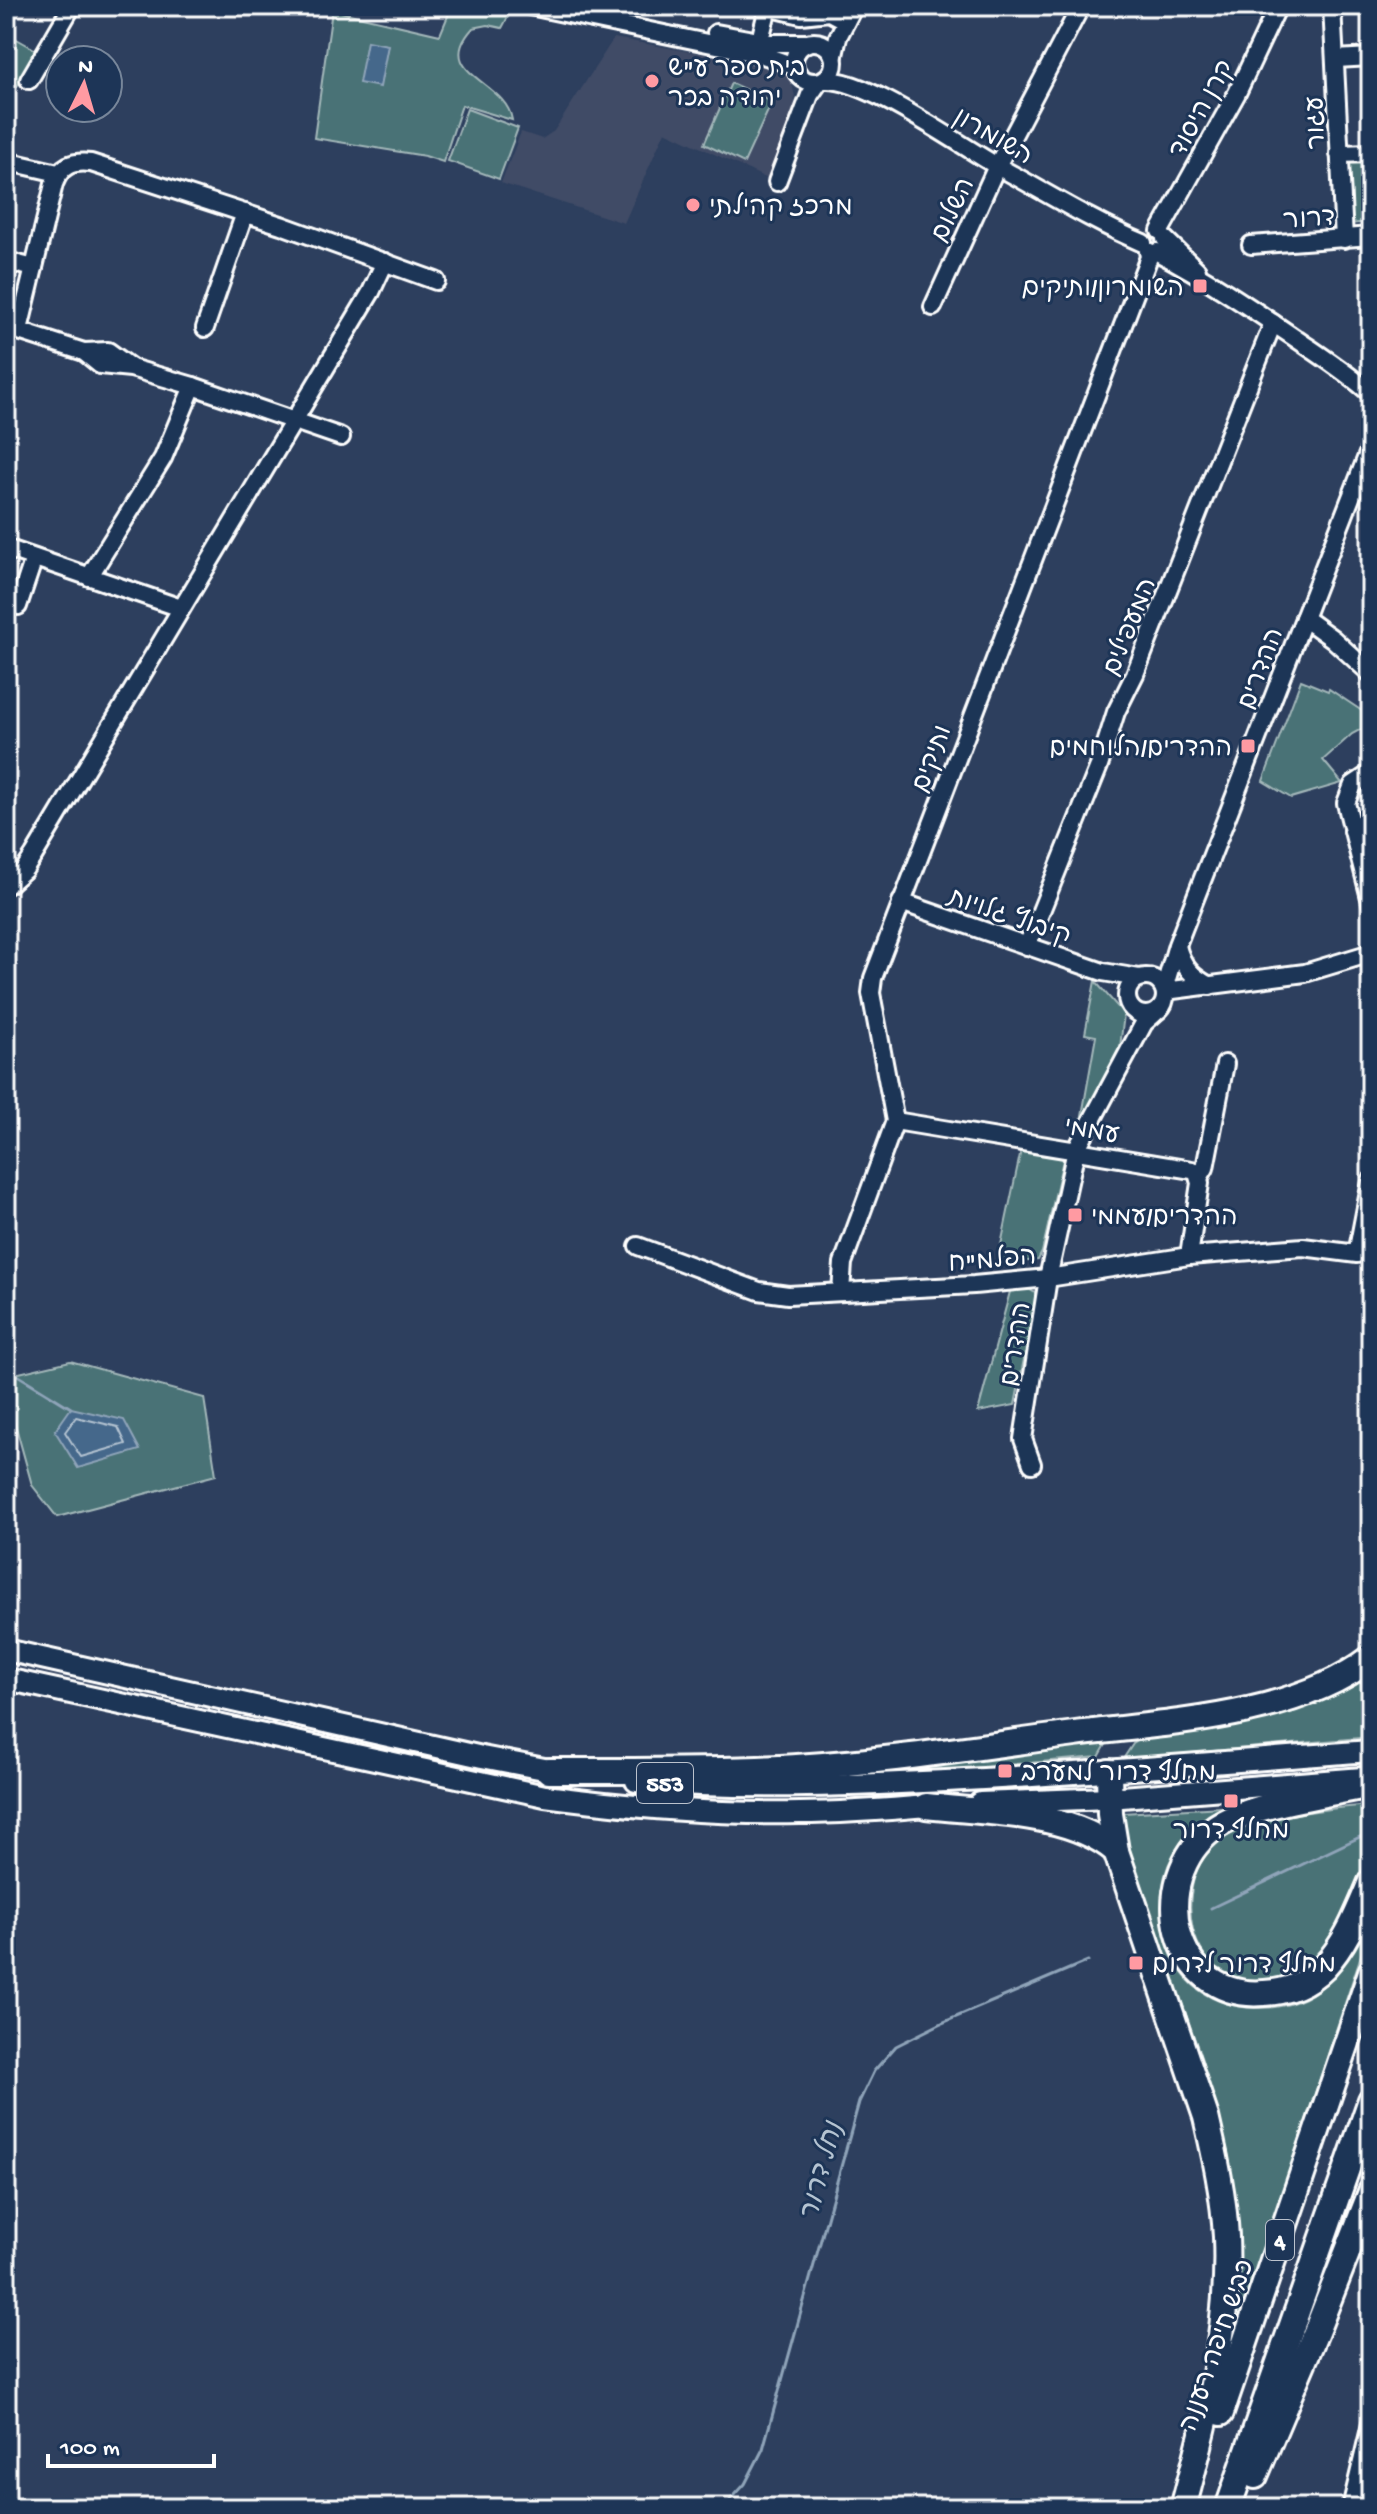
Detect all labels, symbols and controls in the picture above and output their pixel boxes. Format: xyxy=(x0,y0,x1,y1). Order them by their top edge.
north arrow xyxy=(44,44,124,124)
text: N xyxy=(77,54,94,82)
place label: בית ספר ע"ש יהודה בכר xyxy=(668,55,805,116)
street label: קרן היסוד xyxy=(1164,56,1243,165)
marker: בית ספר ע"ש יהודה בכר xyxy=(643,72,661,90)
street label: עגור xyxy=(1302,96,1335,150)
street label: השומרון xyxy=(946,104,1037,174)
street label: השלום xyxy=(924,173,984,248)
place label: מרכז קהילתי xyxy=(709,192,853,225)
marker: מרכז קהילתי xyxy=(684,196,702,214)
street label: דרור xyxy=(1282,204,1337,239)
place label: השומרון/ותיקים xyxy=(1022,275,1184,306)
marker: השומרון/ותיקים xyxy=(1191,277,1209,295)
street label: המעפילים xyxy=(1097,573,1166,681)
street label: ההדרים xyxy=(1234,624,1293,715)
street label: ותיקים xyxy=(907,722,961,798)
place label: ההדרים/הלוחמים xyxy=(1049,733,1232,766)
marker: ההדרים/הלוחמים xyxy=(1239,737,1257,755)
street label: קיבוץ גלויות xyxy=(941,881,1075,955)
street label: עממי xyxy=(1062,1114,1121,1153)
place label: ההדרים/עממי xyxy=(1091,1204,1237,1235)
marker: ההדרים/עממי xyxy=(1066,1206,1084,1224)
street label: הפלמ"ח xyxy=(947,1241,1038,1282)
street label: ההדרים xyxy=(996,1300,1040,1389)
place label: מחלף דרור למערב xyxy=(1021,1758,1216,1791)
marker: מחלף דרור למערב xyxy=(996,1762,1014,1780)
road number: 553 xyxy=(637,1763,693,1803)
marker: מחלף דרור xyxy=(1222,1792,1240,1810)
place label: מחלף דרור xyxy=(1173,1816,1289,1849)
place label: מחלף דרור לדרום xyxy=(1152,1950,1336,1983)
marker: מחלף דרור לדרום xyxy=(1127,1954,1145,1972)
water label: נחל דרור xyxy=(792,2117,853,2225)
road number: 4 xyxy=(1266,2220,1294,2260)
street label: כביש חיפה רעננה xyxy=(1175,2257,1263,2436)
scale bar xyxy=(48,2418,214,2468)
text: 100 m xyxy=(59,2435,120,2464)

